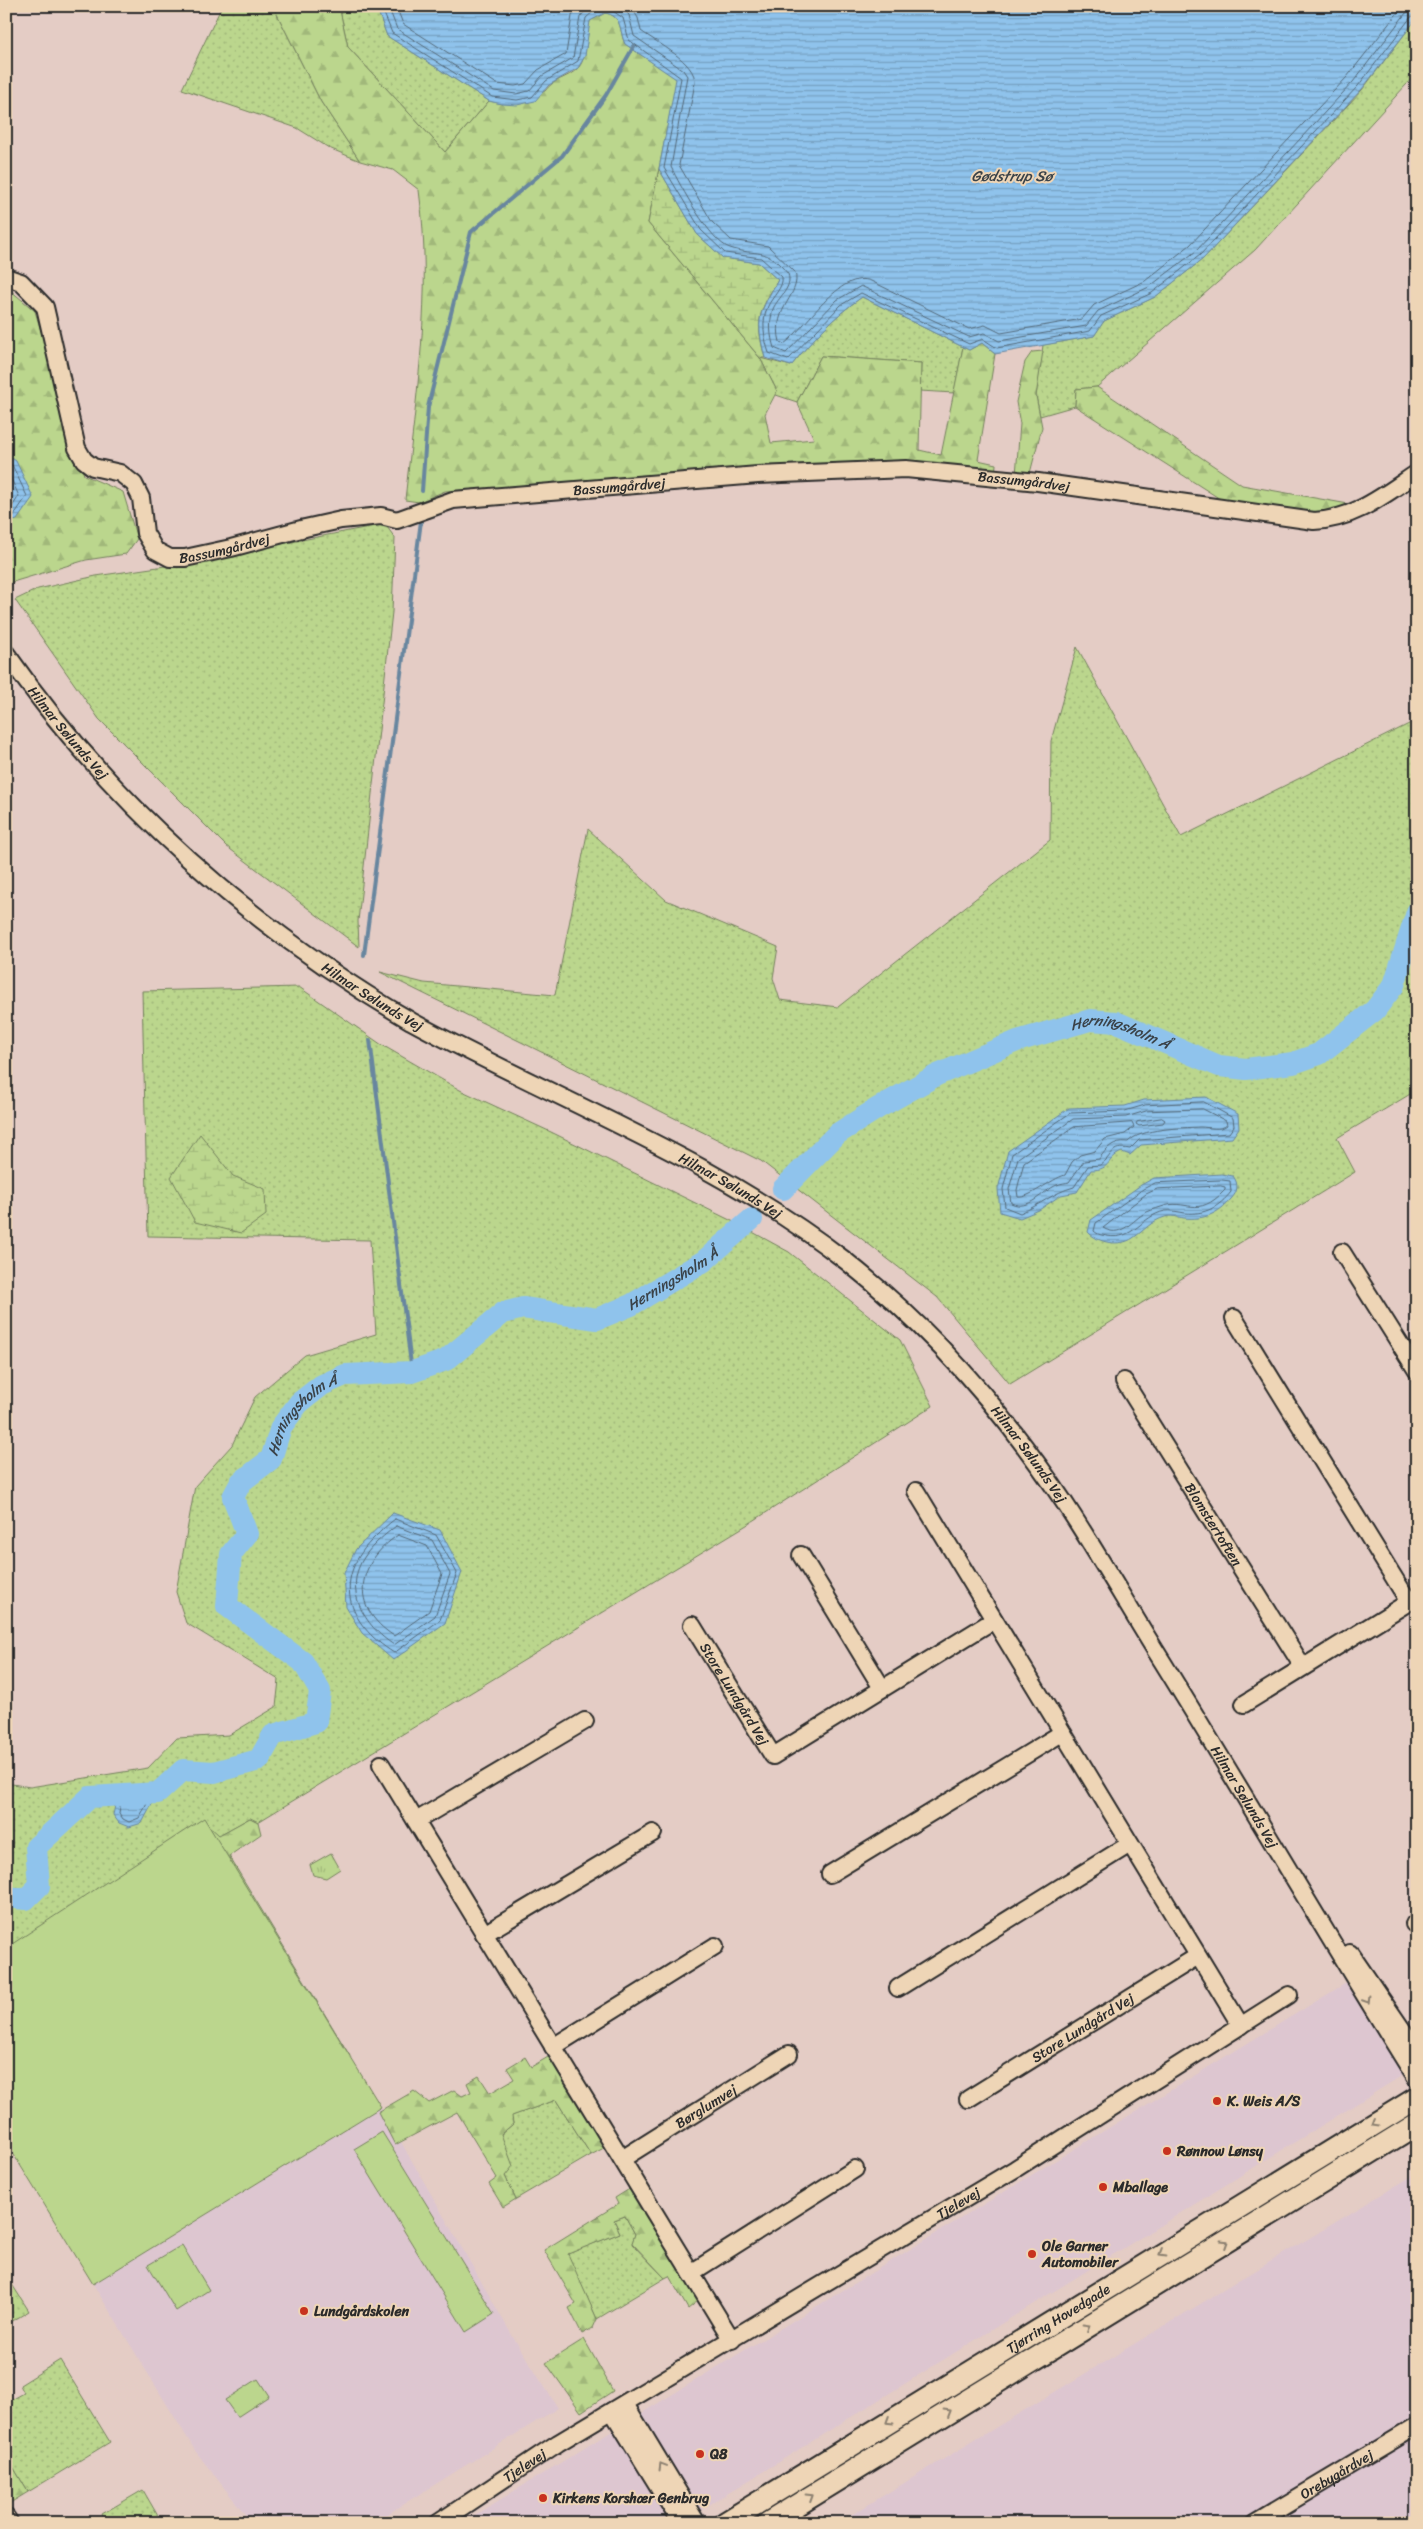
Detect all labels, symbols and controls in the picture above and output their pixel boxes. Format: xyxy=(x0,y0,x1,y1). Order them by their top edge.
water label: Gødstrup Sø xyxy=(972,163,1056,189)
street label: Bassumgårdvej xyxy=(977,464,1072,499)
street label: Bassumgårdvej xyxy=(572,471,667,503)
street label: Bassumgårdvej xyxy=(179,526,273,571)
street label: Hilmar Sølunds Vej xyxy=(21,680,115,786)
street label: Hilmar Sølunds Vej xyxy=(316,956,428,1039)
water label: Herningsholm Å xyxy=(1067,1007,1178,1058)
street label: Hilmar Sølunds Vej xyxy=(674,1146,788,1226)
water label: Herningsholm Å xyxy=(622,1238,728,1318)
water label: Herningsholm Å xyxy=(260,1365,345,1459)
street label: Hilmar Sølunds Vej xyxy=(984,1400,1074,1509)
street label: Blomstertoften xyxy=(1178,1478,1249,1572)
street label: Store Lundgård Vej xyxy=(693,1638,776,1751)
street label: Hilmar Sølunds Vej xyxy=(1203,1741,1285,1854)
street label: Store Lundgård Vej xyxy=(1026,1986,1140,2070)
one-way arrow xyxy=(1361,1995,1371,2004)
street label: Børglumvej xyxy=(670,2077,743,2136)
place label: K. Weis A/S xyxy=(1226,2089,1301,2114)
marker: K. Weis A/S xyxy=(1211,2095,1223,2107)
one-way arrow xyxy=(1372,2117,1381,2126)
place label: Rønnow Lønsy xyxy=(1176,2139,1264,2164)
marker: Rønnow Lønsy xyxy=(1161,2145,1173,2157)
place label: Mballage xyxy=(1112,2175,1168,2200)
street label: Tjelevej xyxy=(932,2180,986,2226)
marker: Mballage xyxy=(1097,2181,1109,2193)
place label: Ole Garner Automobiler xyxy=(1041,2234,1119,2275)
one-way arrow xyxy=(1220,2239,1229,2249)
one-way arrow xyxy=(1158,2247,1167,2257)
marker: Ole Garner Automobiler xyxy=(1026,2248,1038,2260)
street label: Tjørring Hovedgade xyxy=(1001,2277,1116,2361)
place label: Lundgårdskolen xyxy=(314,2299,410,2324)
marker: Lundgårdskolen xyxy=(298,2305,310,2317)
one-way arrow xyxy=(1081,2324,1090,2334)
one-way arrow xyxy=(943,2408,952,2418)
one-way arrow xyxy=(885,2414,894,2424)
street label: Tjelevej xyxy=(498,2442,552,2489)
place label: Q8 xyxy=(709,2442,728,2467)
street label: Orebygårdvej xyxy=(1295,2443,1379,2506)
marker: Q8 xyxy=(694,2448,706,2460)
one-way arrow xyxy=(659,2463,669,2472)
place label: Kirkens Korshær Genbrug xyxy=(552,2486,709,2511)
marker: Kirkens Korshær Genbrug xyxy=(537,2492,549,2504)
one-way arrow xyxy=(804,2494,813,2504)

